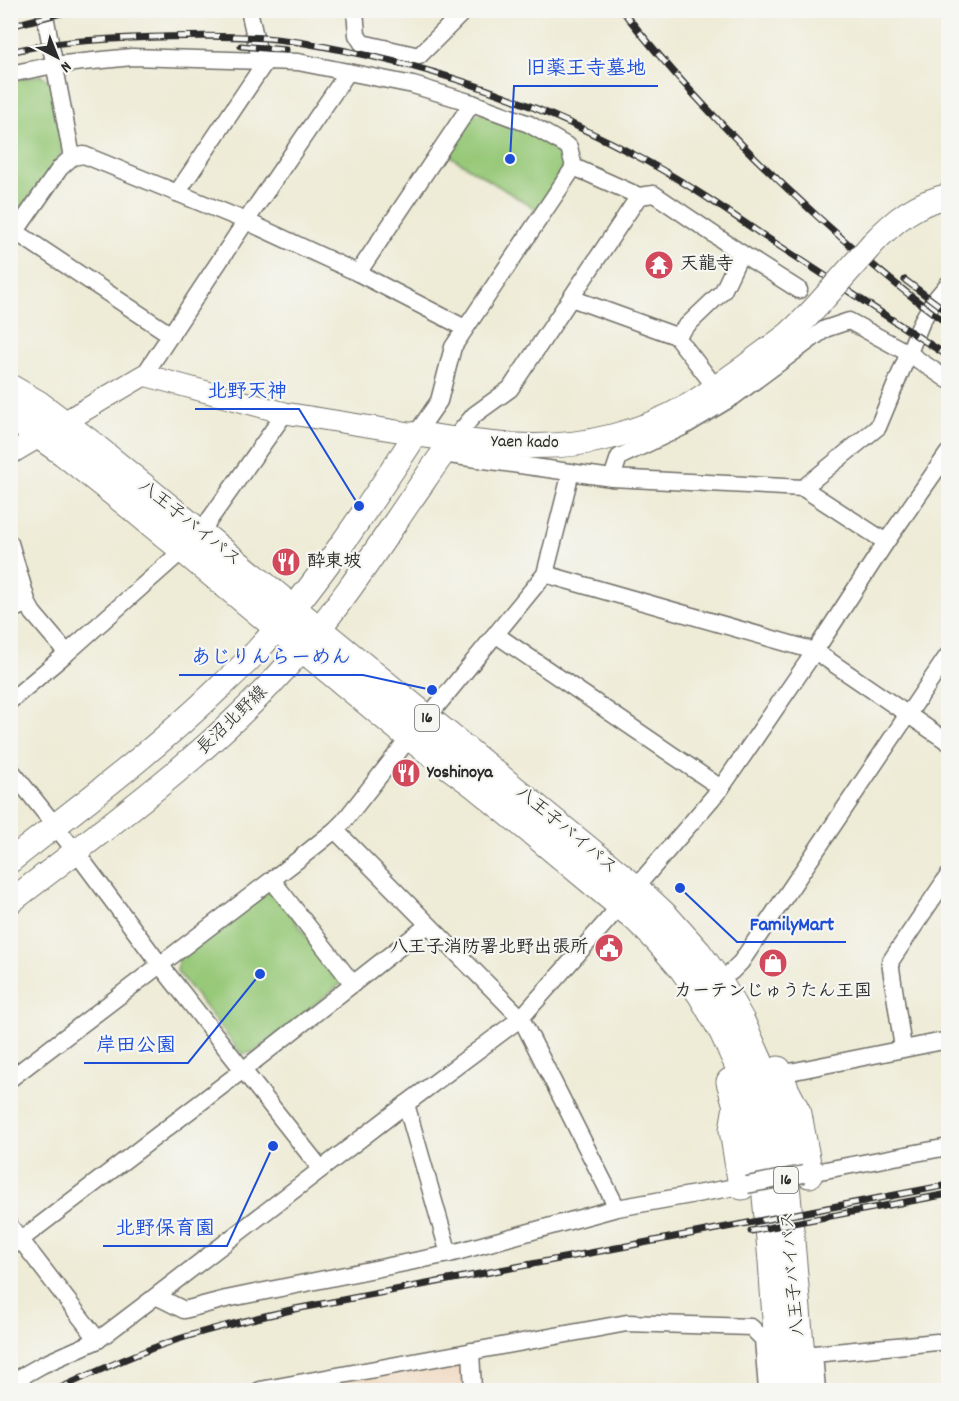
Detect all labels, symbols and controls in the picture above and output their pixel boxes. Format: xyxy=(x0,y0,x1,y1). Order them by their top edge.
north arrow xyxy=(27,27,87,87)
callout: 旧薬王寺墓地 xyxy=(514,48,658,86)
text: N xyxy=(55,55,76,78)
text: 旧薬王寺墓地 xyxy=(526,56,646,84)
temple icon: 天龍寺 xyxy=(643,249,675,281)
place label: 天龍寺 xyxy=(680,253,734,278)
callout: 北野天神 xyxy=(195,371,299,409)
text: 北野天神 xyxy=(207,379,287,407)
street label: Yaen kado xyxy=(491,430,559,456)
street label: 八王子バイパス xyxy=(132,475,246,573)
restaurant icon: 酔東坡 xyxy=(270,546,302,578)
place label: 酔東坡 xyxy=(307,550,361,575)
callout: あじりんらーめん xyxy=(179,637,363,675)
text: あじりんらーめん xyxy=(191,645,351,673)
street label: 長沼北野線 xyxy=(192,681,274,761)
road number: 16 xyxy=(415,705,439,731)
restaurant icon: Yoshinoya xyxy=(390,757,422,789)
place label: Yoshinoya xyxy=(426,761,493,786)
street label: 八王子バイパス xyxy=(510,781,622,881)
callout: FamilyMart xyxy=(737,904,846,942)
text: FamilyMart xyxy=(750,912,835,940)
public building icon: 八王子消防署北野出張所 xyxy=(593,932,625,964)
place label: 八王子消防署北野出張所 xyxy=(390,936,588,961)
shop icon: カーテンじゅうたん王国 xyxy=(757,947,789,979)
place label: カーテンじゅうたん王国 xyxy=(674,980,872,1005)
callout: 岸田公園 xyxy=(84,1025,188,1063)
text: 岸田公園 xyxy=(96,1033,176,1061)
road number: 16 xyxy=(774,1167,798,1193)
callout: 北野保育園 xyxy=(103,1208,227,1246)
street label: 八王子バイパス xyxy=(776,1210,812,1338)
text: 北野保育園 xyxy=(115,1216,215,1244)

